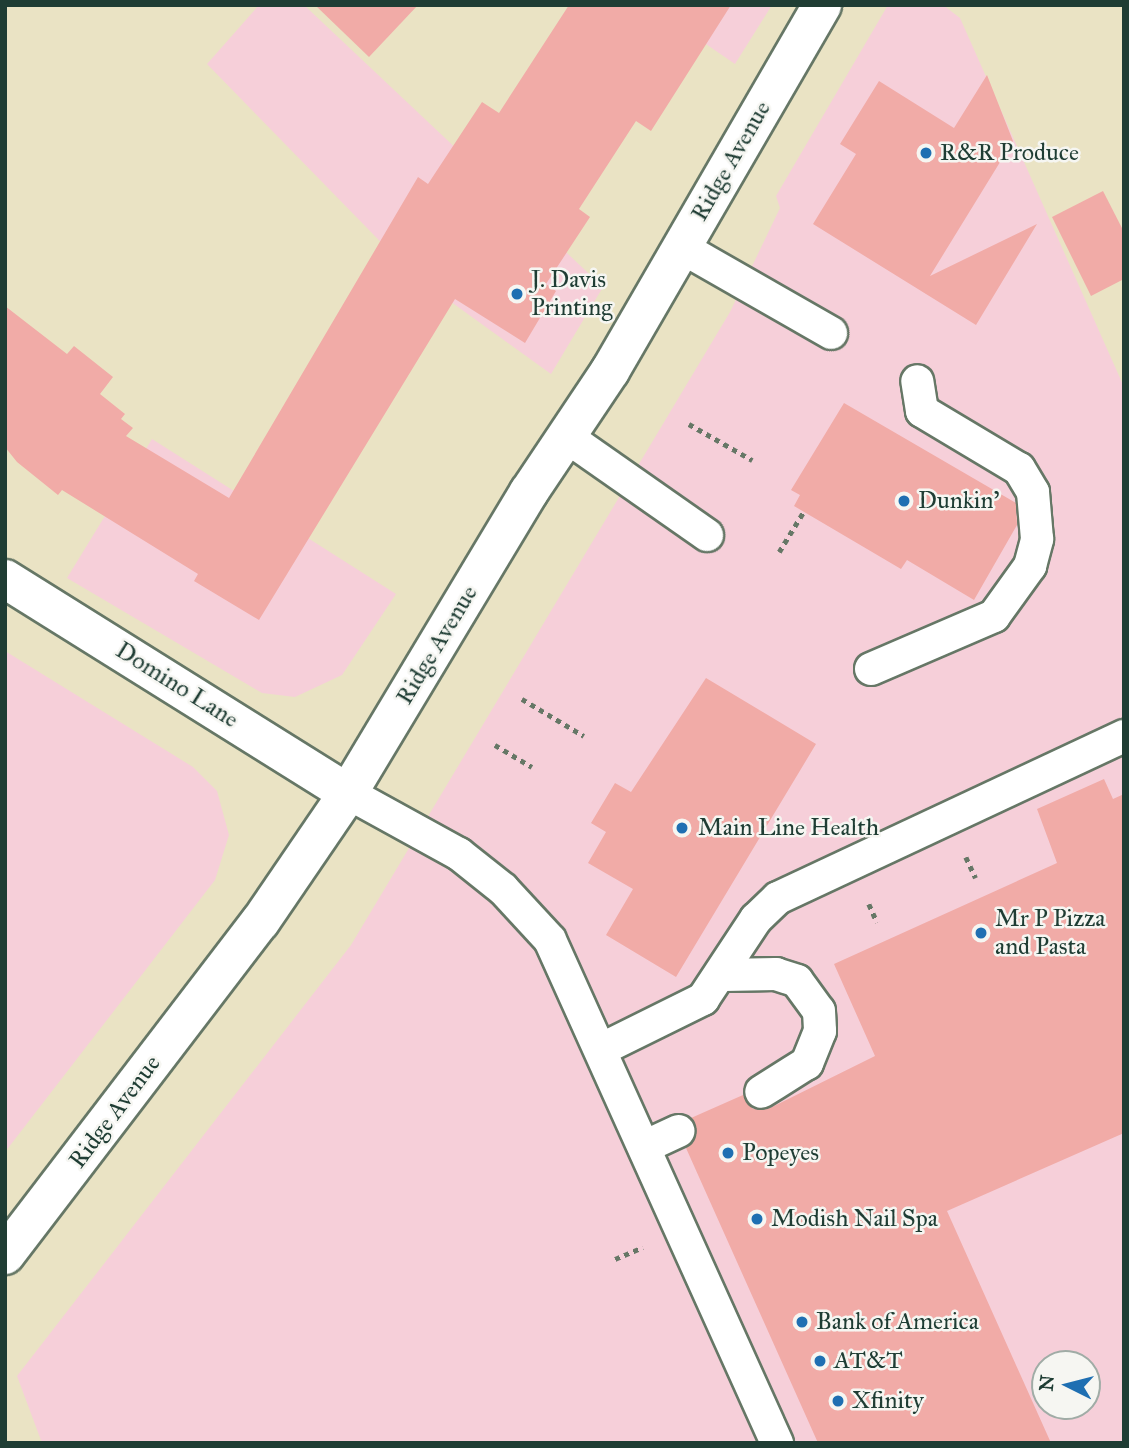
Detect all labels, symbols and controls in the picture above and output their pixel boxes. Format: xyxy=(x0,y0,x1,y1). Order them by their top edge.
street label: Ridge Avenue xyxy=(685,96,777,226)
place label: R&R Produce xyxy=(940,139,1079,167)
marker: R&R Produce xyxy=(918,145,934,161)
place label: J. Davis Printing xyxy=(531,266,612,322)
marker: J. Davis Printing xyxy=(509,286,525,302)
place label: Dunkin' xyxy=(918,487,999,515)
marker: Dunkin' xyxy=(896,493,912,509)
street label: Ridge Avenue xyxy=(390,580,484,710)
street label: Domino Lane xyxy=(110,636,244,734)
place label: Main Line Health xyxy=(698,814,879,842)
marker: Main Line Health xyxy=(672,818,692,838)
place label: Mr P Pizza and Pasta xyxy=(995,905,1105,961)
marker: Mr P Pizza and Pasta xyxy=(973,925,989,941)
street label: Ridge Avenue xyxy=(63,1050,167,1174)
place label: Popeyes xyxy=(742,1139,819,1167)
marker: Popeyes xyxy=(720,1145,736,1161)
place label: Modish Nail Spa xyxy=(771,1205,938,1233)
marker: Modish Nail Spa xyxy=(749,1211,765,1227)
place label: Bank of America xyxy=(816,1308,979,1336)
marker: Bank of America xyxy=(794,1314,810,1330)
place label: AT&T xyxy=(834,1347,903,1375)
north arrow xyxy=(1031,1350,1101,1420)
marker: AT&T xyxy=(812,1353,828,1369)
text: N xyxy=(1034,1374,1059,1392)
place label: Xfinity xyxy=(852,1387,924,1415)
marker: Xfinity xyxy=(830,1393,846,1409)

